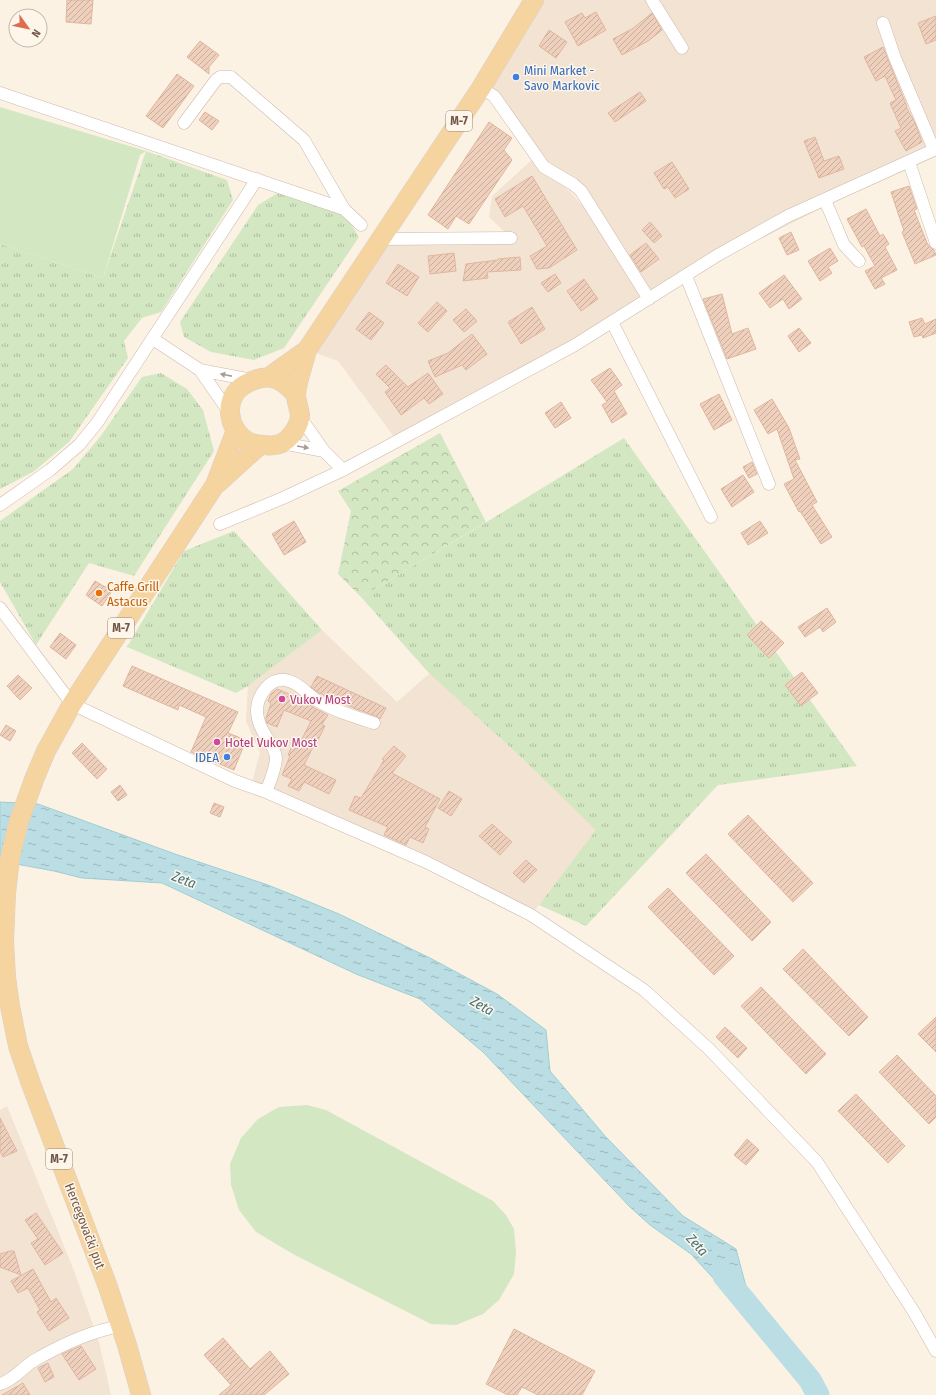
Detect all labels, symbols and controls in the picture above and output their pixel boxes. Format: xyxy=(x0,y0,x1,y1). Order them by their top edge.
north arrow xyxy=(8,8,48,48)
text: N xyxy=(29,27,43,39)
place label: Mini Market - Savo Markovic xyxy=(524,63,600,93)
marker: Mini Market - Savo Markovic xyxy=(511,72,521,82)
road number: M-7 xyxy=(446,111,472,131)
one-way arrow xyxy=(220,372,232,378)
one-way arrow xyxy=(297,444,309,450)
place label: Caffe Grill Astacus xyxy=(107,579,160,609)
marker: Caffe Grill Astacus xyxy=(94,588,104,598)
road number: M-7 xyxy=(108,618,134,638)
place label: Vukov Most xyxy=(290,692,351,707)
marker: Vukov Most xyxy=(277,694,287,704)
place label: Hotel Vukov Most xyxy=(225,735,318,750)
marker: Hotel Vukov Most xyxy=(212,737,222,747)
place label: IDEA xyxy=(195,750,219,765)
marker: IDEA xyxy=(222,752,232,762)
water label: Zeta xyxy=(169,867,198,892)
water label: Zeta xyxy=(466,992,497,1019)
road number: M-7 xyxy=(46,1149,72,1169)
street label: Hercegovački put xyxy=(62,1181,109,1272)
water label: Zeta xyxy=(682,1230,712,1260)

